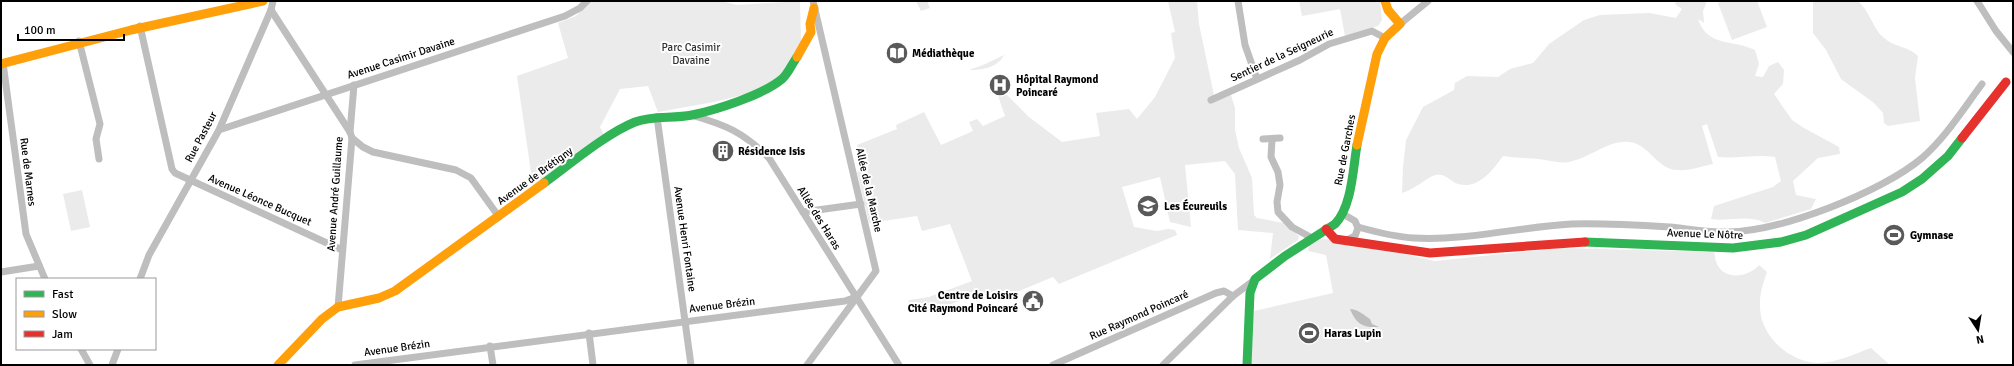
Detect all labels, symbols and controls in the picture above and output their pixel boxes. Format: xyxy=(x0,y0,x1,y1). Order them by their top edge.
scale bar xyxy=(18,16,124,42)
text: 100 m xyxy=(24,23,56,38)
street label: Sentier de la Seigneurie xyxy=(1228,25,1336,85)
street label: Avenue Casimir Davaine xyxy=(345,34,457,82)
library icon: Médiathèque xyxy=(884,40,910,66)
park label: Parc Casimir Davaine xyxy=(662,41,720,67)
place label: Médiathèque xyxy=(912,47,975,60)
hospital icon: Hôpital Raymond Poincaré xyxy=(987,72,1013,98)
place label: Hôpital Raymond Poincaré xyxy=(1016,73,1098,99)
street label: Rue Pasteur xyxy=(182,109,220,165)
street label: Rue de Garches xyxy=(1332,113,1358,187)
street label: Avenue André Guillaume xyxy=(324,136,346,252)
street label: Rue de Marnes xyxy=(17,137,39,207)
building icon: Résidence Isis xyxy=(710,138,736,164)
street label: Avenue de Brétigny xyxy=(495,144,576,208)
place label: Résidence Isis xyxy=(738,145,805,158)
street label: Allée de la Marche xyxy=(853,147,885,233)
street label: Avenue Léonce Bucquet xyxy=(206,171,314,229)
street label: Allée des Haras xyxy=(794,184,844,252)
street label: Avenue Henri Fontaine xyxy=(671,185,699,293)
school or university icon: Les Écureuils xyxy=(1135,193,1161,219)
place label: Les Écureuils xyxy=(1164,199,1227,213)
sports icon: Gymnase xyxy=(1881,222,1907,248)
street label: Avenue Le Nôtre xyxy=(1667,226,1743,242)
place label: Gymnase xyxy=(1910,229,1954,242)
legend xyxy=(16,278,156,350)
text: Fast xyxy=(52,287,73,302)
street label: Rue Raymond Poincaré xyxy=(1088,287,1190,343)
public building icon: Centre de Loisirs Cité Raymond Poincaré xyxy=(1020,288,1046,314)
place label: Centre de Loisirs Cité Raymond Poincaré xyxy=(908,289,1019,315)
street label: Avenue Brézin xyxy=(688,294,756,316)
text: Slow xyxy=(52,307,77,322)
north arrow xyxy=(1958,310,1998,350)
sports icon: Haras Lupin xyxy=(1296,320,1322,346)
text: Jam xyxy=(52,327,73,342)
place label: Haras Lupin xyxy=(1324,327,1381,340)
text: N xyxy=(1975,332,1985,346)
street label: Avenue Brézin xyxy=(363,337,431,359)

